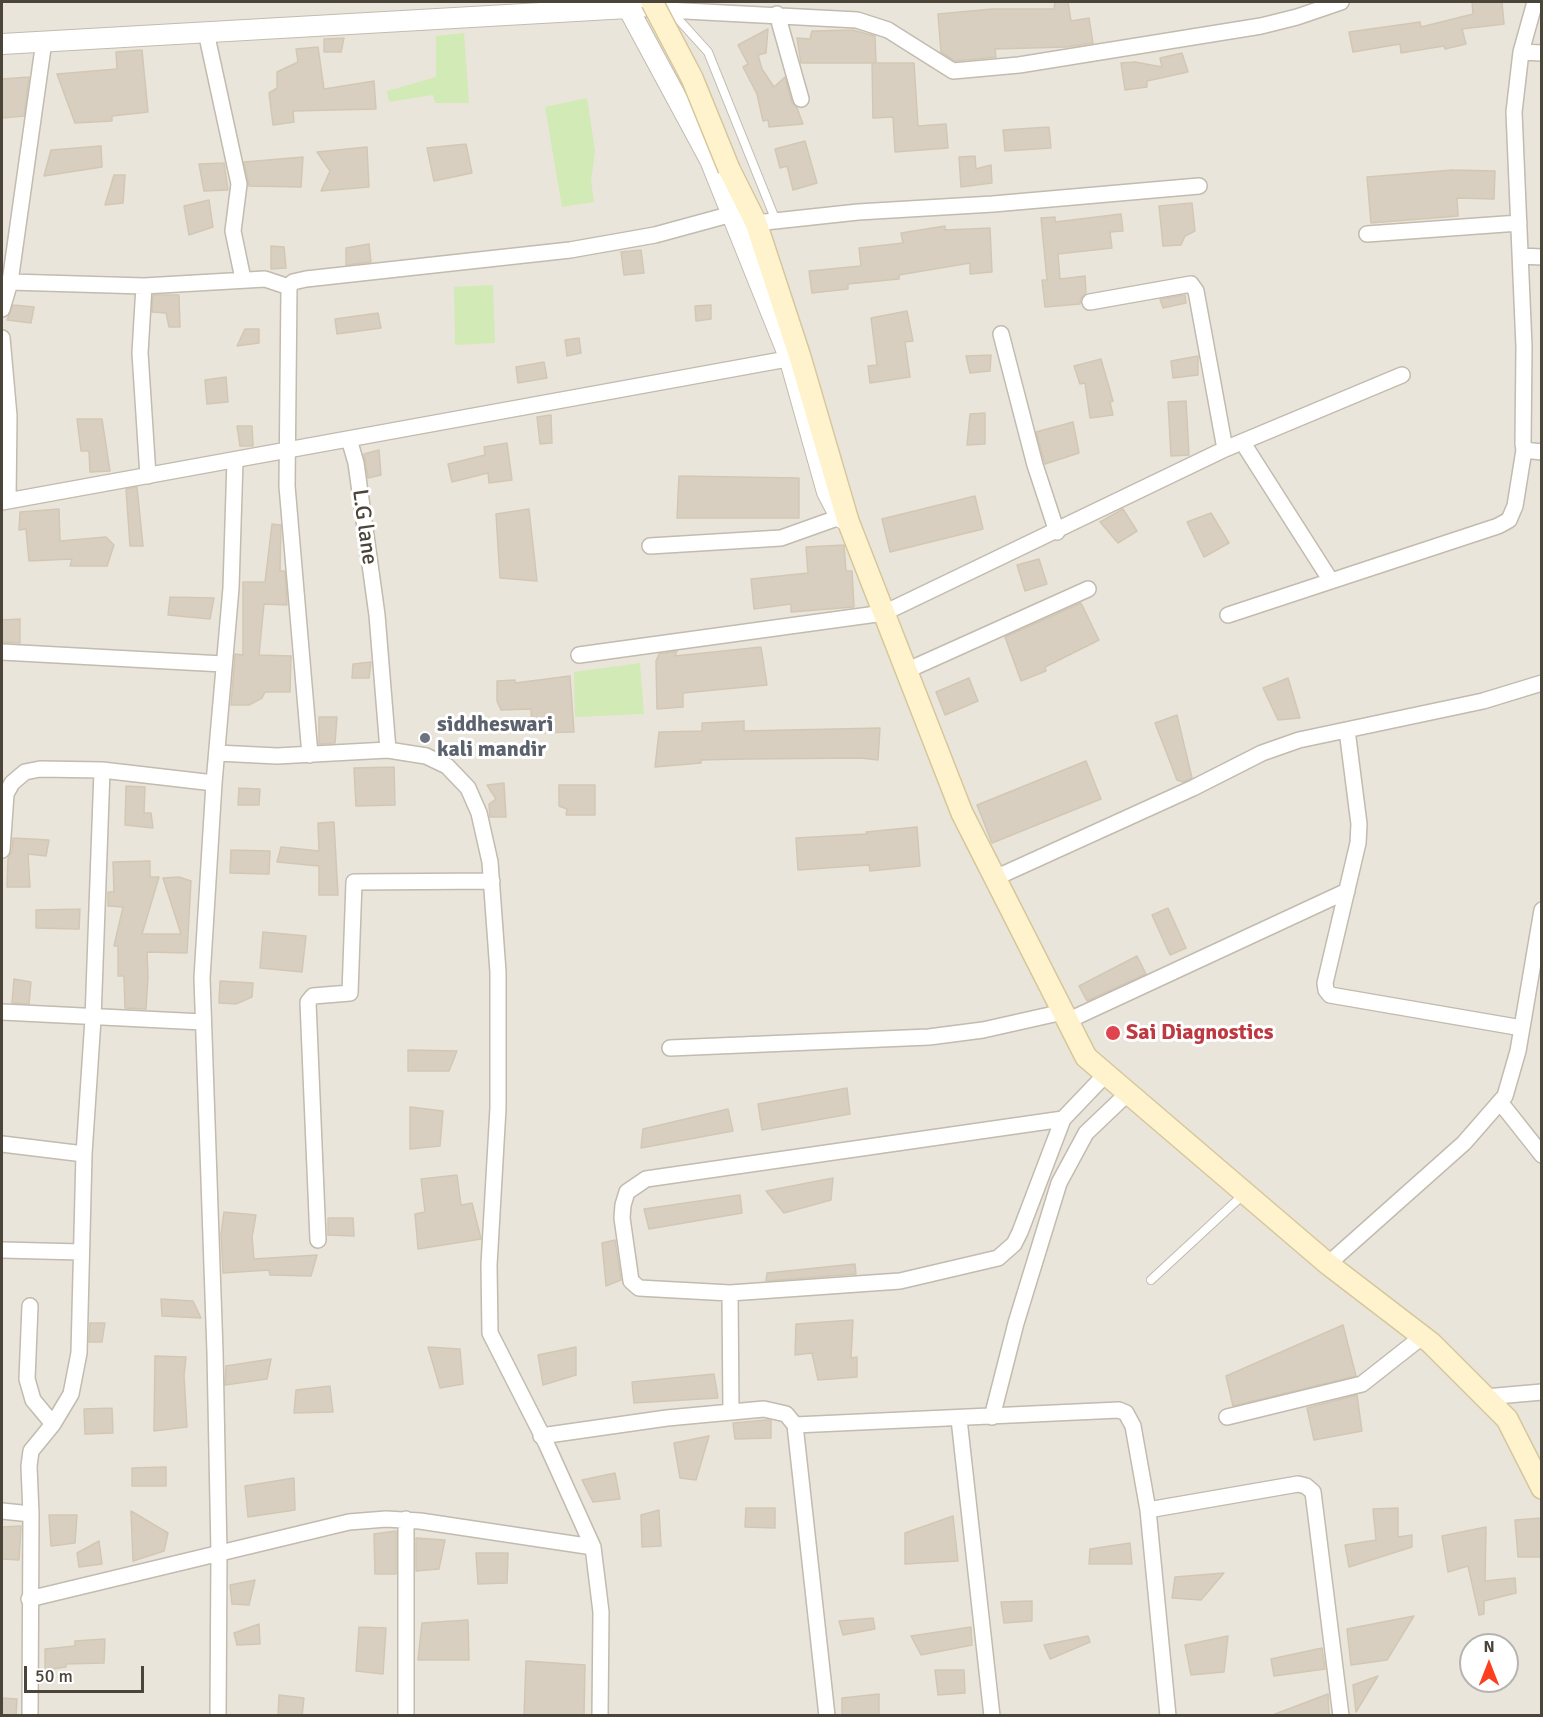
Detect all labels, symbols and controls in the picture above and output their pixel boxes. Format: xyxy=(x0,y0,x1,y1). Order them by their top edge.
street label: L.G lane xyxy=(346,488,382,566)
place label: siddheswari kali mandir xyxy=(437,712,553,764)
marker: siddheswari kali mandir xyxy=(418,731,432,745)
place label: Sai Diagnostics xyxy=(1126,1020,1274,1046)
marker: Sai Diagnostics xyxy=(1104,1024,1122,1042)
north arrow xyxy=(1459,1633,1519,1693)
text: N xyxy=(1483,1637,1495,1657)
scale bar xyxy=(27,1654,147,1692)
text: 50 m xyxy=(35,1665,73,1687)

